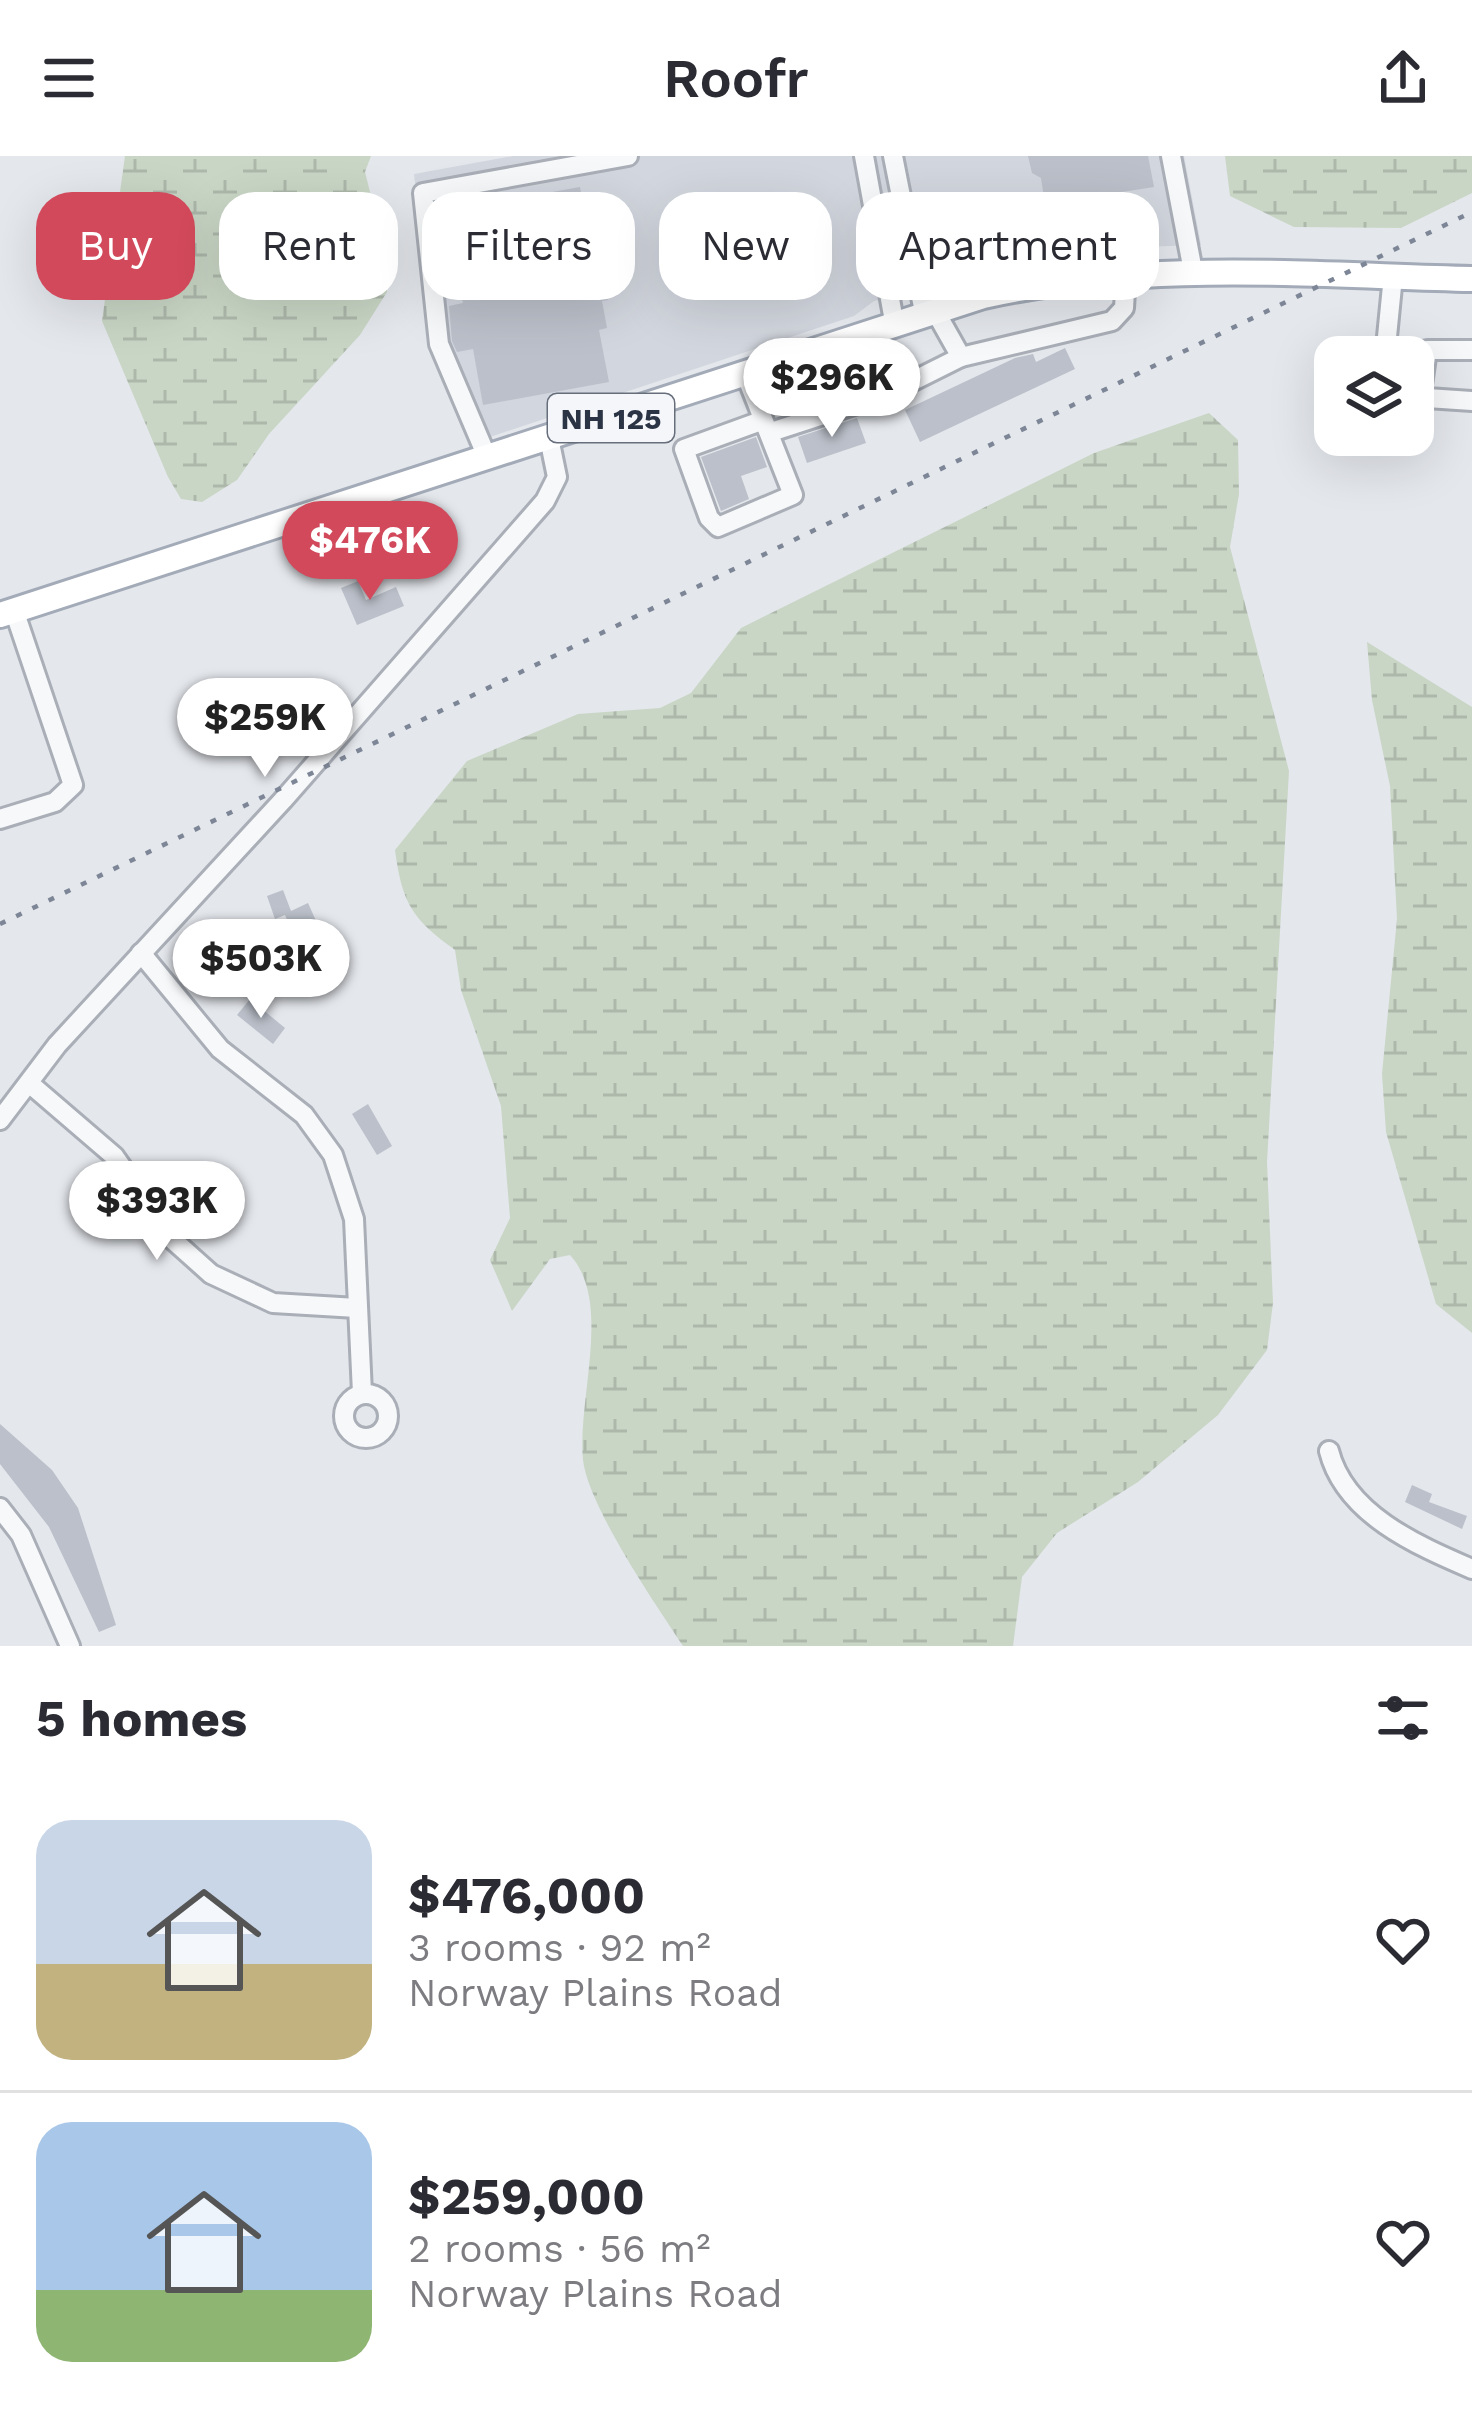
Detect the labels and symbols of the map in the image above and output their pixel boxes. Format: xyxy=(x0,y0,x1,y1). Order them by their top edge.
pin: $296K xyxy=(748,338,916,440)
road number: NH 125 xyxy=(548,394,674,442)
pin: $476K xyxy=(286,501,454,603)
pin: $259K xyxy=(181,678,349,780)
pin: $503K xyxy=(177,919,345,1021)
pin: $393K xyxy=(73,1161,241,1263)

